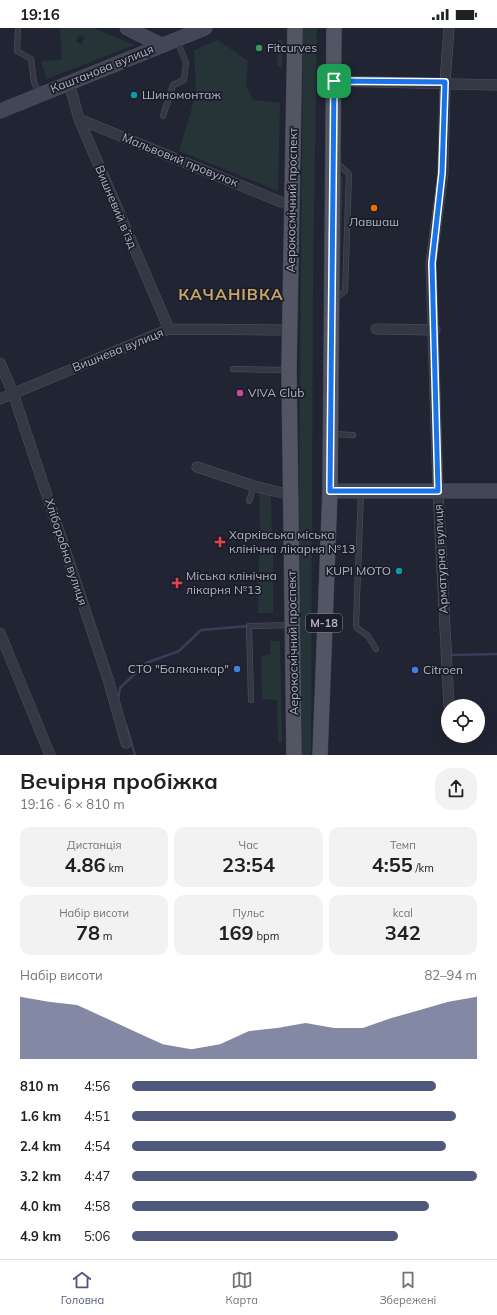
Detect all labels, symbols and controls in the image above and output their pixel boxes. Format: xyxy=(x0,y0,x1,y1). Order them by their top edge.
text: 19:16 xyxy=(20,5,60,24)
place label: Fitcurves xyxy=(267,40,317,55)
street label: Каштанова вулиця xyxy=(48,41,156,96)
marker: Fitcurves xyxy=(254,43,264,53)
pin xyxy=(317,64,351,98)
icon: arrive xyxy=(323,70,345,92)
place label: Шиномонтаж xyxy=(142,87,221,102)
marker: Шиномонтаж xyxy=(129,90,139,100)
street label: Аерокосмічний проспект xyxy=(283,127,300,273)
street label: Мальвовий провулок xyxy=(120,129,241,190)
street label: Вишневий в’їзд xyxy=(92,163,141,251)
marker: Лавшаш xyxy=(369,203,379,213)
place label: Лавшаш xyxy=(349,214,399,229)
district label: КАЧАНІВКА xyxy=(178,284,284,304)
street label: Вишнева вулиця xyxy=(70,324,166,375)
place label: VIVA Club xyxy=(248,385,304,400)
marker: VIVA Club xyxy=(235,388,245,398)
street label: Хліборобна вулиця xyxy=(42,496,91,607)
street label: Арматурна вулиця xyxy=(430,504,451,614)
place label: Харківська міська клінічна лікарня №13 xyxy=(229,527,355,556)
marker: Харківська міська клінічна лікарня №13 xyxy=(214,536,226,548)
place label: KUPI MOTO xyxy=(326,563,391,578)
marker: KUPI MOTO xyxy=(394,566,404,576)
place label: Міська клінічна лікарня №13 xyxy=(186,568,277,597)
street label: Аерокосмічний проспект xyxy=(284,570,301,716)
marker: Міська клінічна лікарня №13 xyxy=(171,577,183,589)
road number: М-18 xyxy=(306,614,342,632)
place label: СТО "Балканкар" xyxy=(128,661,229,676)
place label: Citroen xyxy=(423,662,463,677)
marker: СТО "Балканкар" xyxy=(232,664,242,674)
marker: Citroen xyxy=(410,665,420,675)
map controls xyxy=(441,699,485,743)
button: locate xyxy=(441,699,485,743)
text: Вечірня пробіжка xyxy=(20,767,218,795)
button: share xyxy=(435,768,477,810)
text: 19:16 · 6 × 810 m xyxy=(20,796,125,812)
text: Дистанція xyxy=(67,838,122,852)
text: Час xyxy=(239,838,258,852)
text: Темп xyxy=(390,838,416,852)
text: 4.86 xyxy=(65,852,106,877)
text: 23:54 xyxy=(222,852,275,877)
text: 4:55 xyxy=(372,852,413,877)
text: km xyxy=(106,861,124,875)
text: /km xyxy=(413,861,434,875)
text: Набір висоти xyxy=(59,906,129,920)
text: Пульс xyxy=(232,906,265,920)
text: kcal xyxy=(393,906,413,920)
text: 78 xyxy=(76,920,100,945)
text: 169 xyxy=(218,920,254,945)
text: 342 xyxy=(385,920,421,945)
text: m xyxy=(100,929,112,943)
text: bpm xyxy=(254,929,279,943)
text: Набір висоти xyxy=(20,967,103,983)
text: 82–94 m xyxy=(424,967,477,983)
text: 810 m xyxy=(20,1078,59,1094)
text: 4:56 xyxy=(84,1078,110,1094)
text: 1.6 km xyxy=(20,1108,61,1124)
text: 4:51 xyxy=(84,1108,110,1124)
text: 2.4 km xyxy=(20,1138,61,1154)
text: 4:54 xyxy=(84,1138,110,1154)
text: 3.2 km xyxy=(20,1168,61,1184)
text: 4:47 xyxy=(84,1168,110,1184)
text: 4.0 km xyxy=(20,1198,61,1214)
text: 4:58 xyxy=(84,1198,110,1214)
text: 4.9 km xyxy=(20,1228,61,1244)
text: 5:06 xyxy=(84,1228,110,1244)
tab: Головна xyxy=(61,1269,104,1307)
tab: Карта xyxy=(226,1269,258,1307)
tab: Збережені xyxy=(379,1269,436,1307)

